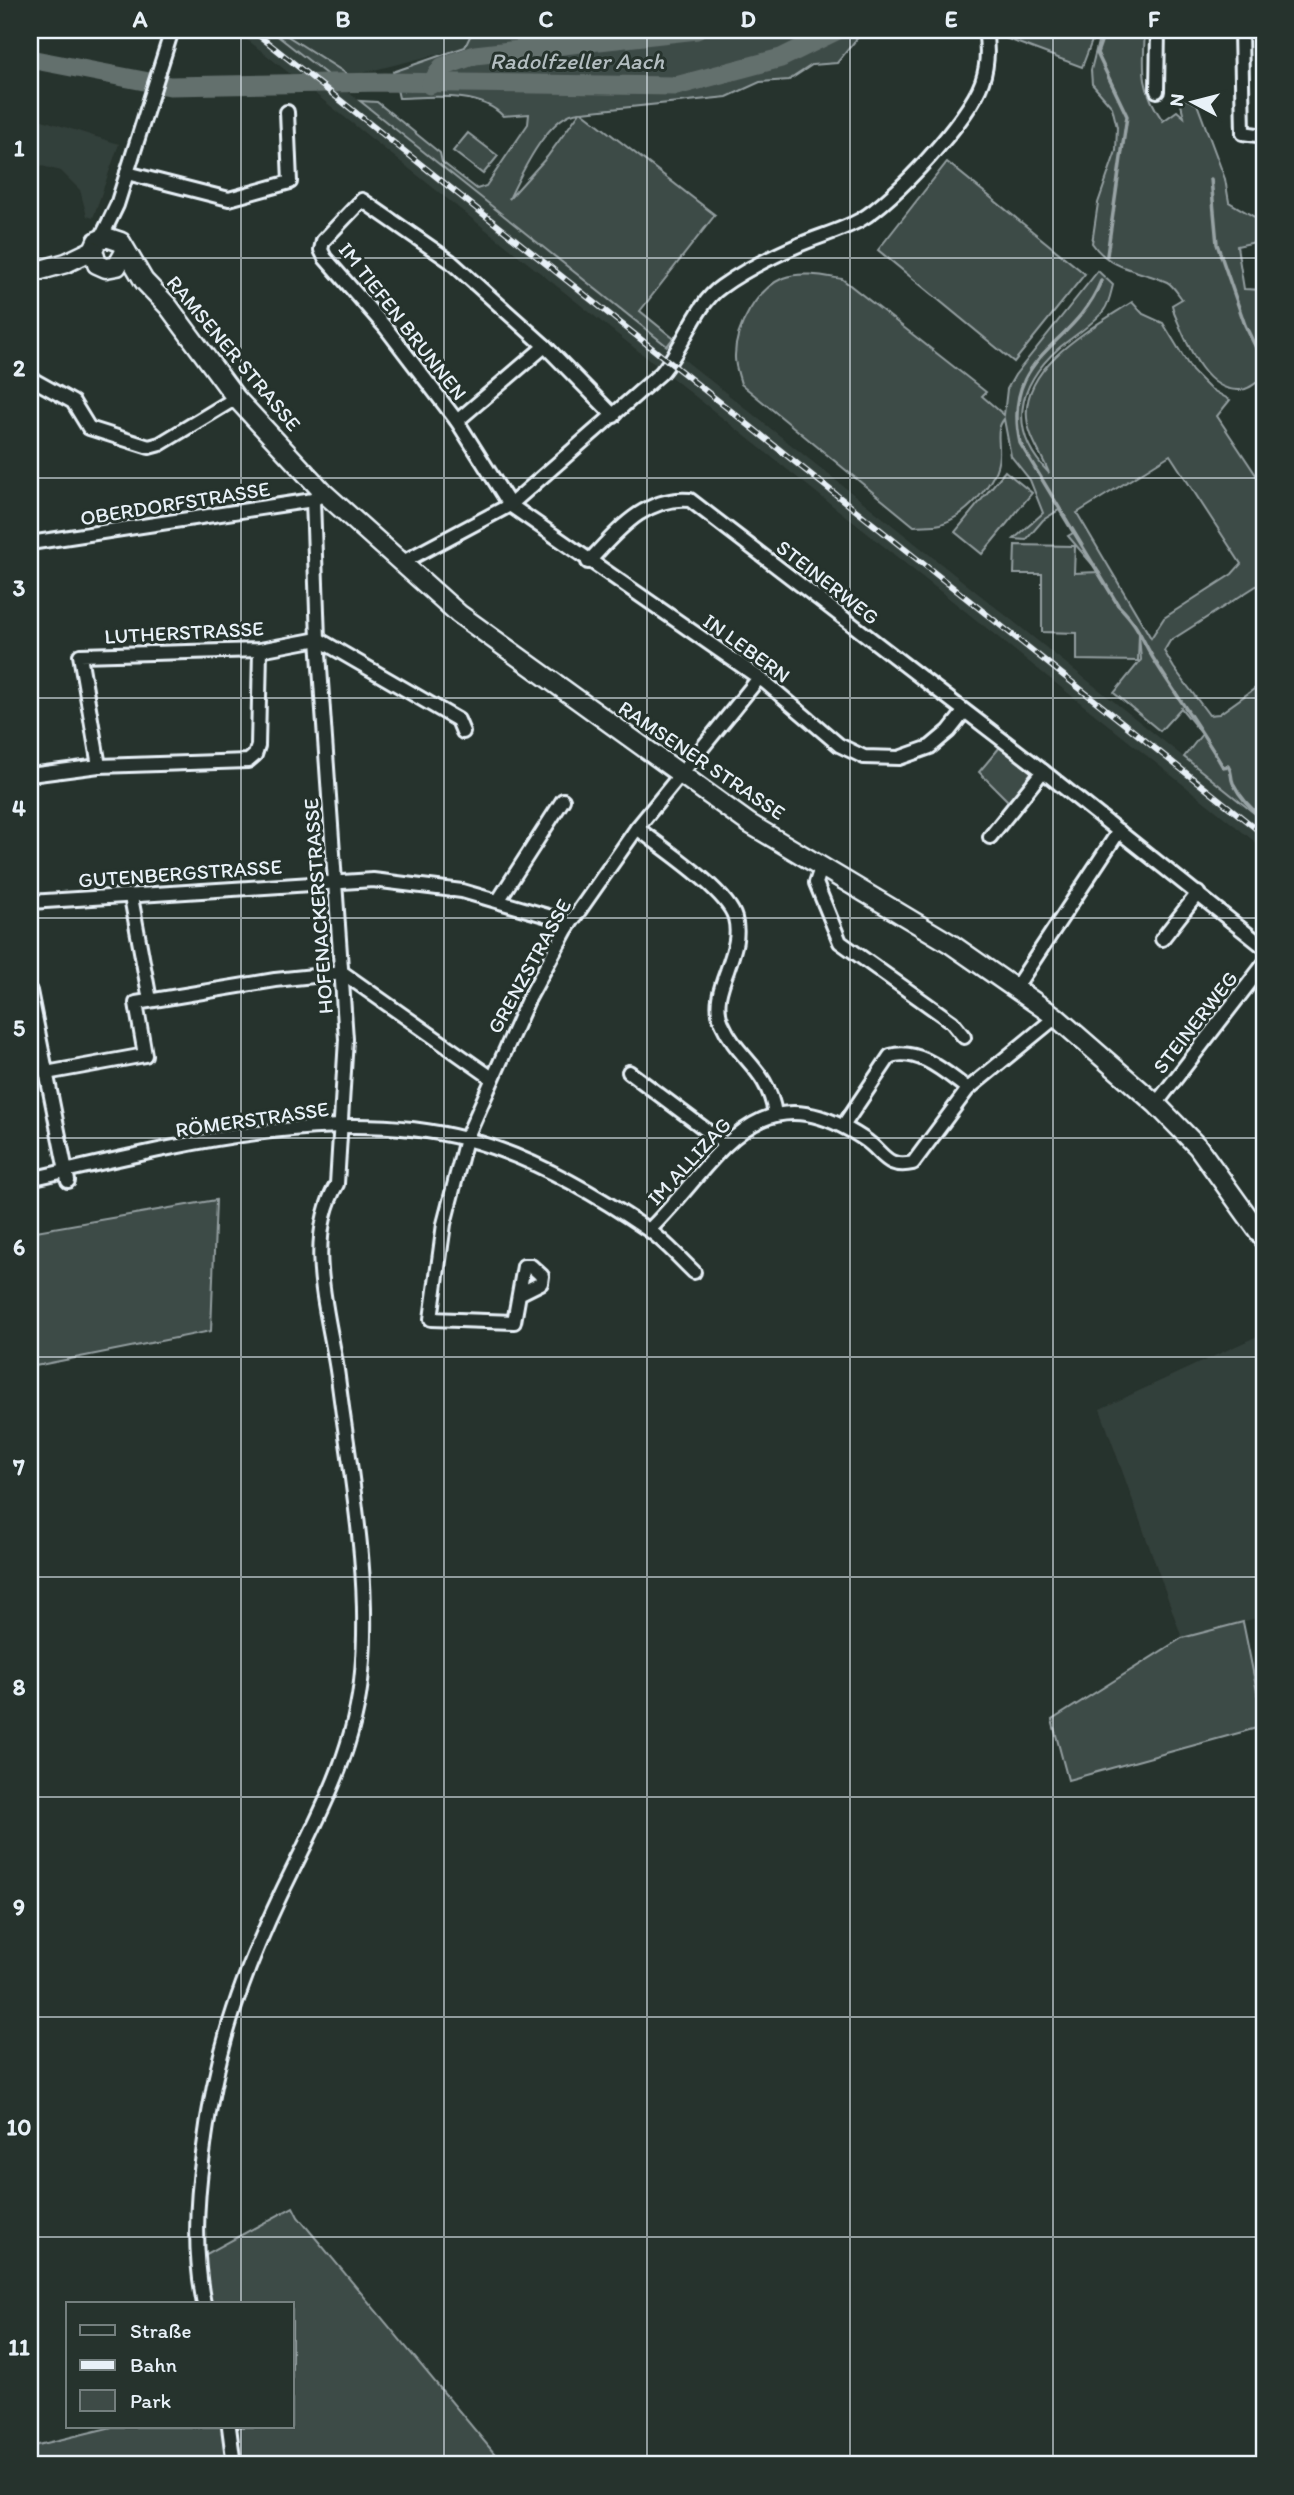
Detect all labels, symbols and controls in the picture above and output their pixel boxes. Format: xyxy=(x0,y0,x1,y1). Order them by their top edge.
text: A xyxy=(132,5,148,33)
text: B xyxy=(336,5,351,33)
text: C xyxy=(539,5,554,33)
text: D xyxy=(740,5,756,33)
text: E xyxy=(945,5,958,33)
text: F xyxy=(1148,5,1161,33)
water label: Radolfzeller Aach xyxy=(490,47,665,75)
north arrow xyxy=(1158,66,1228,136)
text: N xyxy=(1164,92,1189,108)
text: 1 xyxy=(14,134,25,162)
street label: IM TIEFEN BRUNNEN xyxy=(334,237,472,405)
street label: RAMSENER STRASSE xyxy=(162,270,307,436)
text: 2 xyxy=(13,354,26,382)
street label: OBERDORFSTRASSE xyxy=(78,476,272,530)
street label: STEINERWEG xyxy=(772,534,884,630)
text: 3 xyxy=(13,574,26,602)
street label: IN LEBERN xyxy=(699,608,795,688)
street label: LUTHERSTRASSE xyxy=(104,615,264,649)
street label: RAMSENER STRASSE xyxy=(614,695,790,825)
text: 4 xyxy=(12,794,26,822)
street label: HOFENACKERSTRASSE xyxy=(298,797,338,1015)
street label: GUTENBERGSTRASSE xyxy=(77,853,283,893)
street label: GRENZSTRASSE xyxy=(482,894,576,1038)
street label: STEINERWEG xyxy=(1147,966,1243,1078)
text: 5 xyxy=(13,1014,25,1042)
street label: RÖMERSTRASSE xyxy=(174,1096,330,1142)
street label: IM ALLIZAG xyxy=(642,1112,736,1210)
text: 6 xyxy=(13,1233,25,1261)
text: 7 xyxy=(12,1453,25,1481)
text: 8 xyxy=(13,1673,26,1701)
text: 9 xyxy=(13,1893,25,1921)
text: 10 xyxy=(7,2113,31,2141)
legend xyxy=(66,2302,294,2428)
text: Straße xyxy=(130,2318,191,2343)
text: 11 xyxy=(8,2333,30,2361)
text: Bahn xyxy=(130,2352,177,2377)
text: Park xyxy=(130,2388,172,2413)

